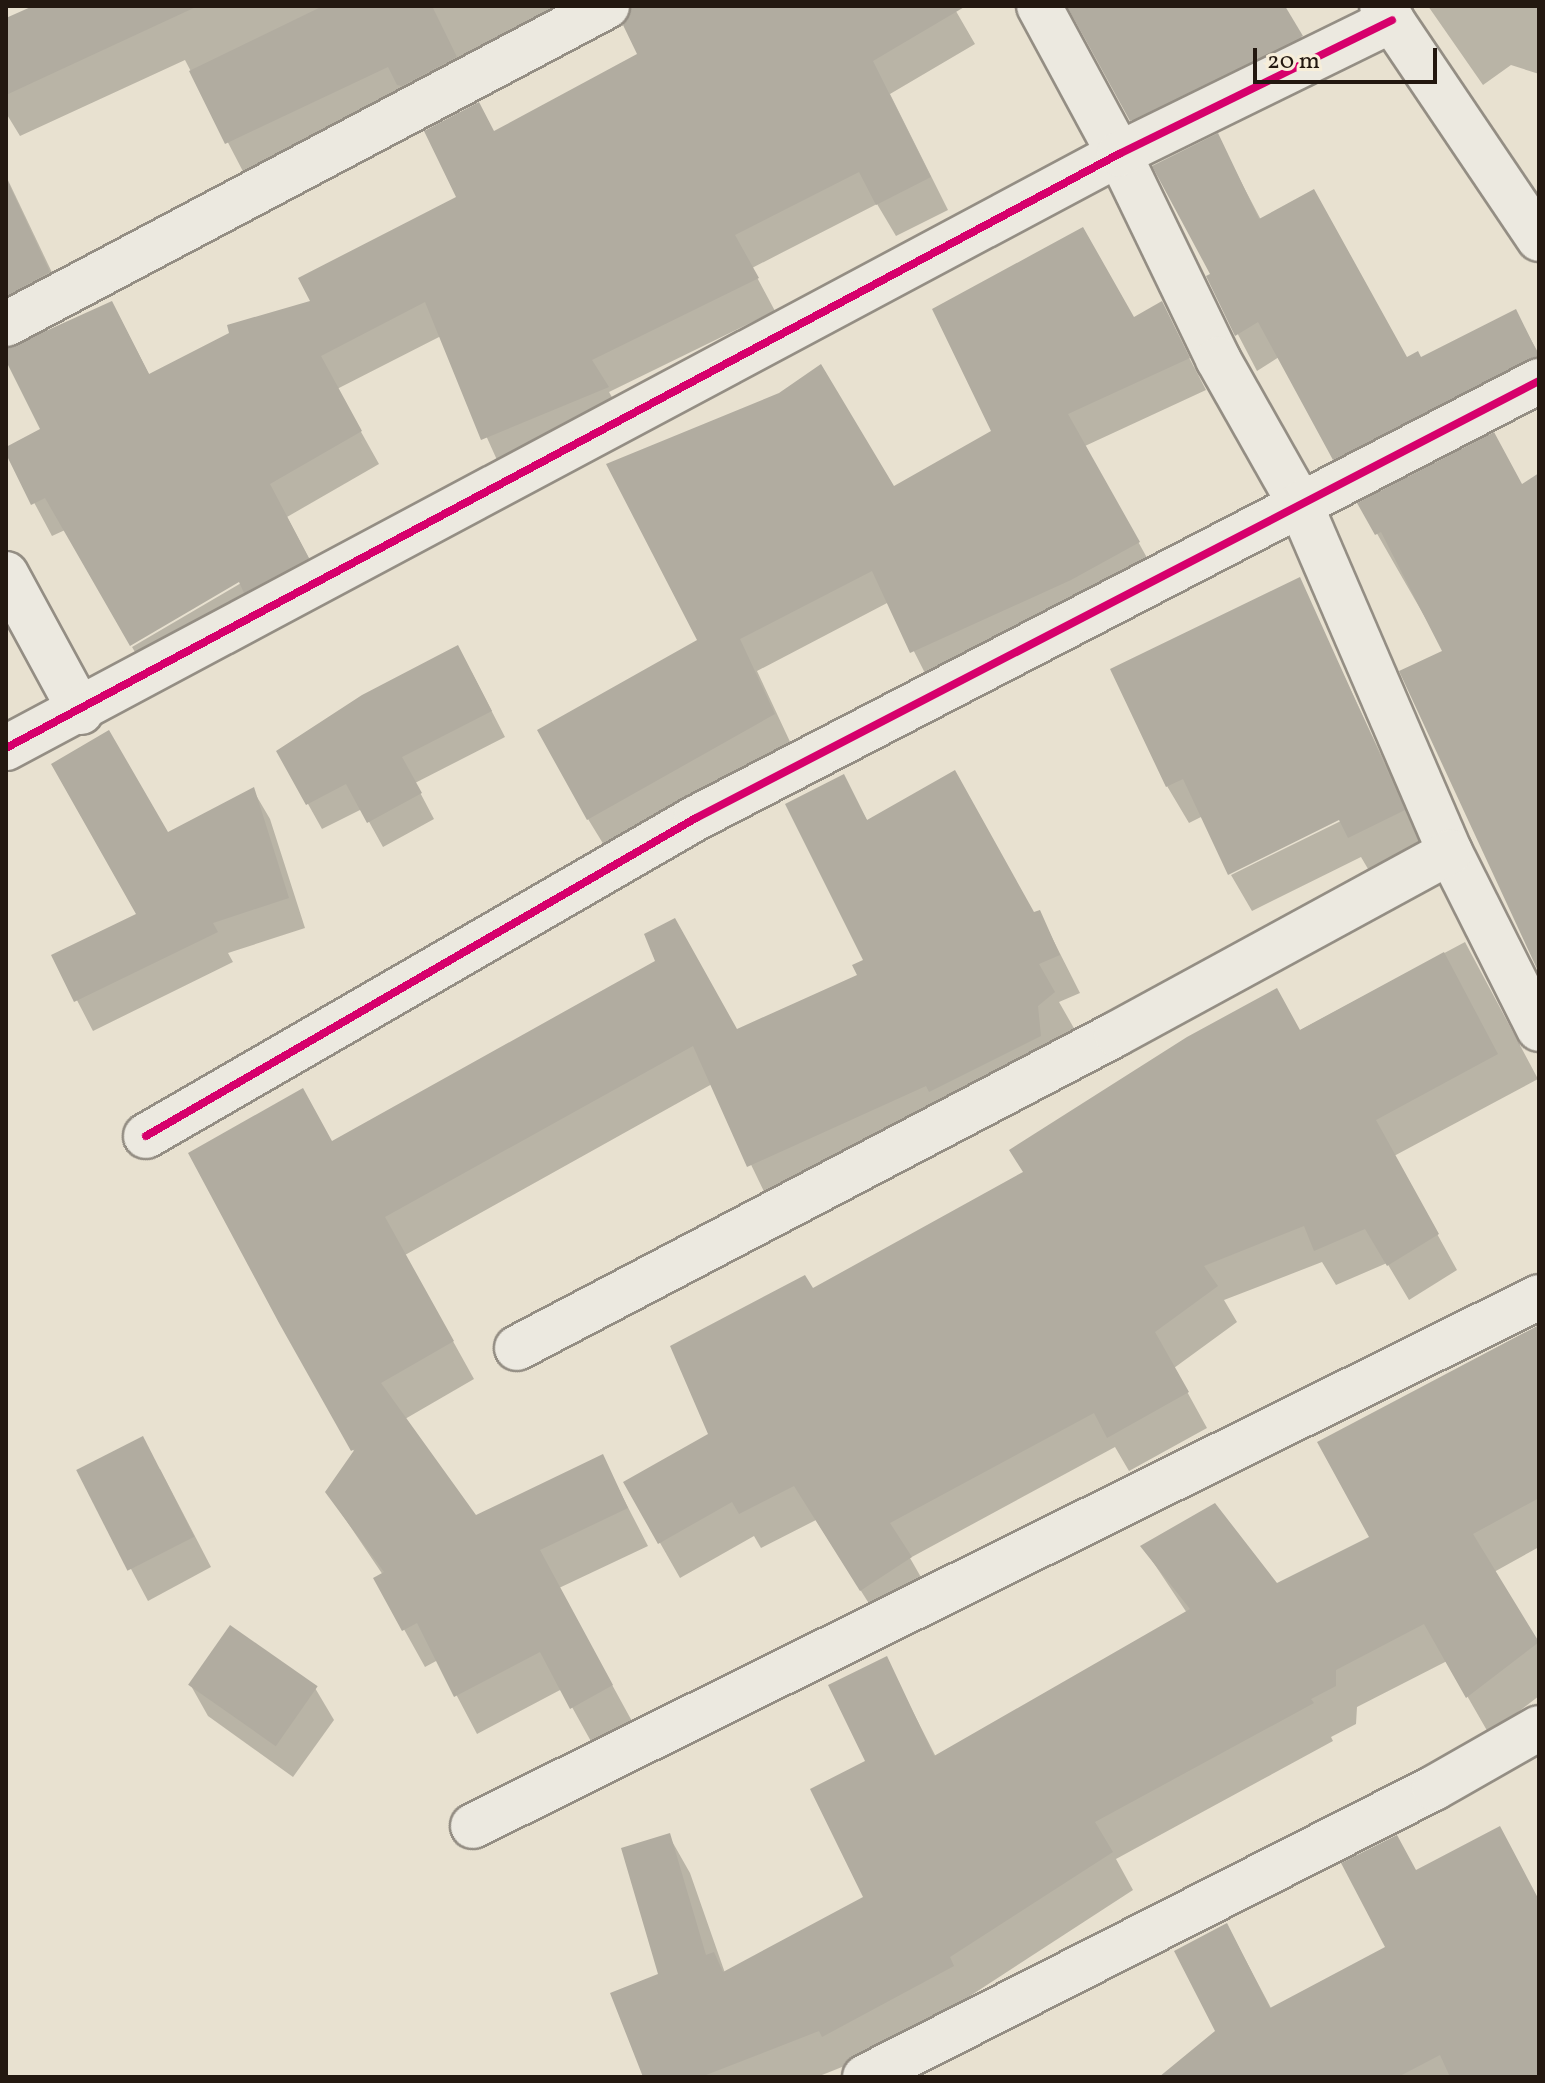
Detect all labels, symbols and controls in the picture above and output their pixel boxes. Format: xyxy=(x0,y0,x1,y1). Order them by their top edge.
scale bar xyxy=(1257,32,1441,82)
text: 20 m xyxy=(1267,45,1320,79)

